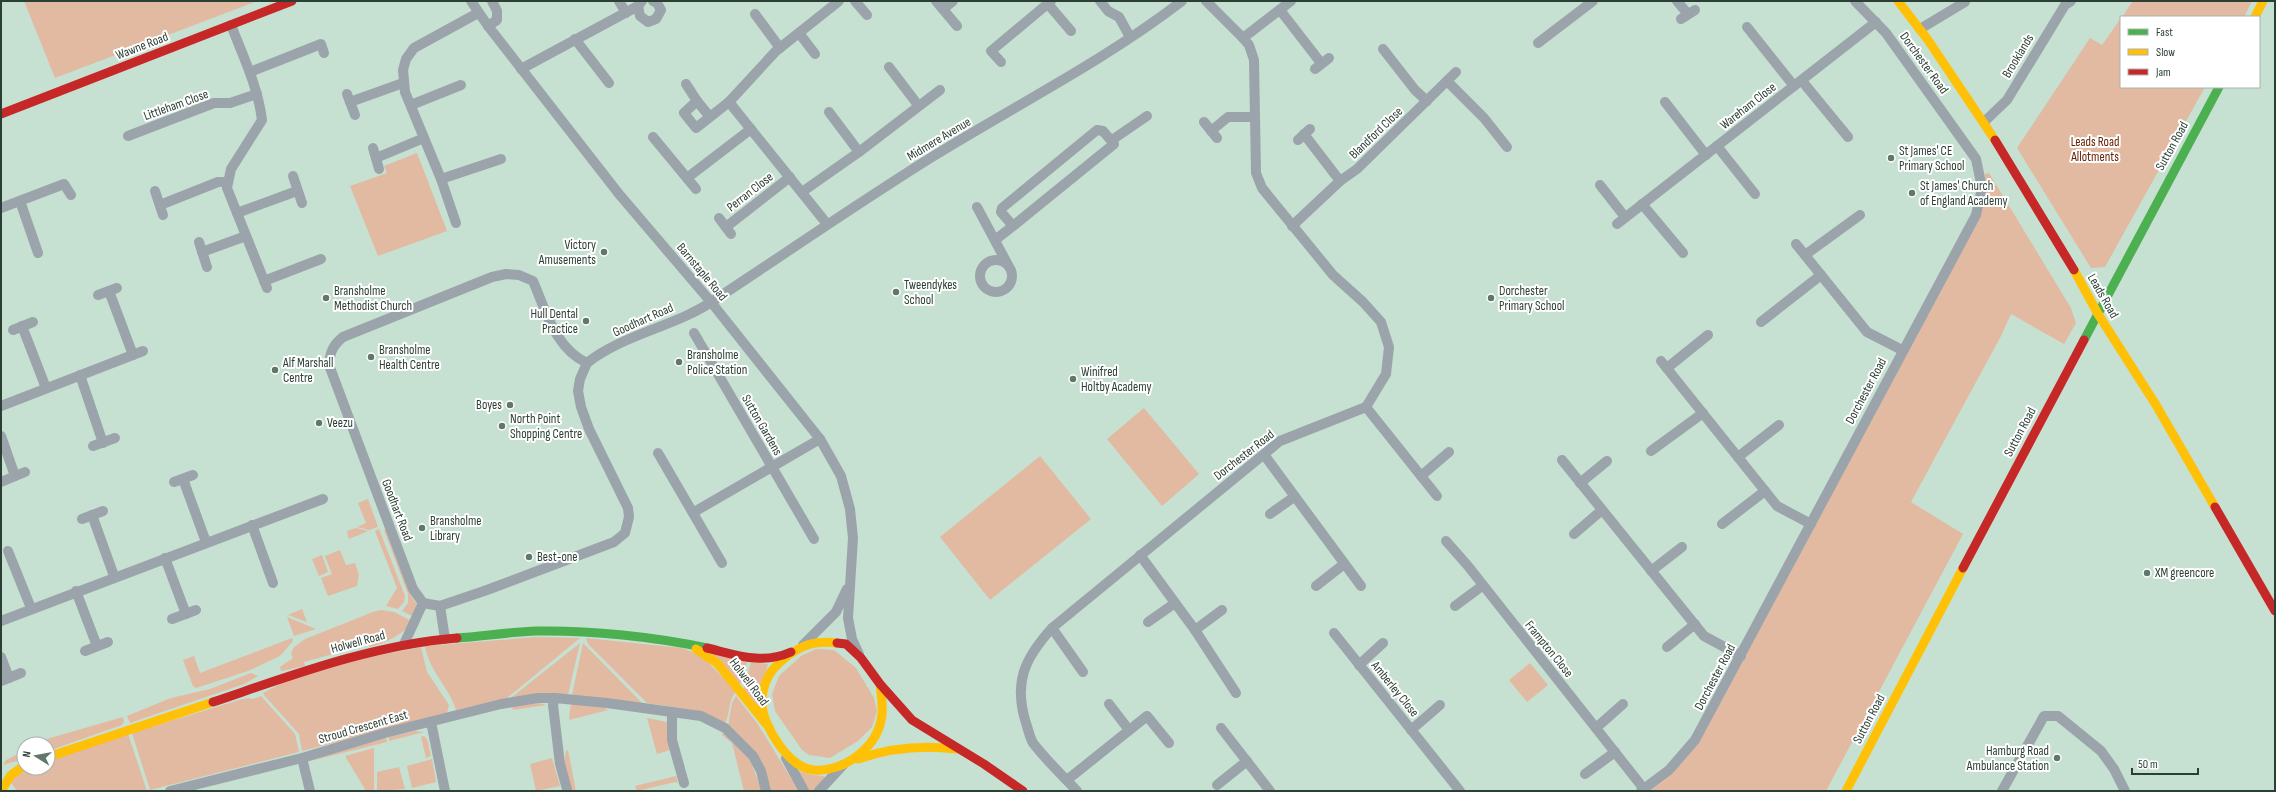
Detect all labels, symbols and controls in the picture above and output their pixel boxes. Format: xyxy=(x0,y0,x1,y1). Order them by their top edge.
legend xyxy=(2120,16,2260,88)
text: Fast xyxy=(2156,25,2173,40)
street label: Wawne Road xyxy=(114,29,170,63)
street label: Dorchester Road xyxy=(1896,29,1952,97)
street label: Brooklands xyxy=(1999,31,2037,81)
text: Slow xyxy=(2156,45,2175,60)
text: Jam xyxy=(2155,65,2171,80)
street label: Wareham Close xyxy=(1717,79,1779,133)
street label: Littleham Close xyxy=(141,86,211,124)
street label: Blandford Close xyxy=(1346,104,1406,162)
street label: Midmere Avenue xyxy=(904,114,974,164)
street label: Sutton Road xyxy=(2152,119,2192,173)
park label: Leads Road Allotments xyxy=(2070,134,2119,165)
place label: St James' CE Primary School xyxy=(1899,143,1964,174)
marker: St James' CE Primary School xyxy=(1886,153,1896,163)
street label: Perran Close xyxy=(724,169,776,215)
place label: St James' Church of England Academy xyxy=(1920,178,2008,209)
marker: St James' Church of England Academy xyxy=(1907,188,1917,198)
place label: Victory Amusements xyxy=(538,237,596,268)
street label: Barnstaple Road xyxy=(673,240,731,304)
marker: Victory Amusements xyxy=(599,247,609,257)
street label: Leads Road xyxy=(2084,271,2122,321)
place label: Tweendykes School xyxy=(904,277,957,308)
place label: Bransholme Methodist Church xyxy=(334,283,412,314)
place label: Dorchester Primary School xyxy=(1499,283,1564,314)
marker: Tweendykes School xyxy=(891,287,901,297)
marker: Bransholme Methodist Church xyxy=(321,293,331,303)
marker: Dorchester Primary School xyxy=(1486,293,1496,303)
street label: Goodhart Road xyxy=(610,299,676,341)
place label: Hull Dental Practice xyxy=(530,306,578,337)
marker: Hull Dental Practice xyxy=(581,316,591,326)
place label: Bransholme Health Centre xyxy=(379,342,440,373)
place label: Bransholme Police Station xyxy=(687,347,747,378)
marker: Bransholme Health Centre xyxy=(366,352,376,362)
place label: Alf Marshall Centre xyxy=(282,355,333,386)
street label: Dorchester Road xyxy=(1842,355,1890,427)
marker: Bransholme Police Station xyxy=(674,357,684,367)
place label: Winifred Holtby Academy xyxy=(1081,364,1152,395)
marker: Alf Marshall Centre xyxy=(270,365,280,375)
marker: Winifred Holtby Academy xyxy=(1068,374,1078,384)
street label: Sutton Gardens xyxy=(738,392,786,459)
place label: Boyes xyxy=(476,397,502,413)
marker: Boyes xyxy=(505,400,515,410)
street label: Sutton Road xyxy=(2000,405,2040,459)
place label: North Point Shopping Centre xyxy=(510,411,582,442)
place label: Veezu xyxy=(327,415,353,431)
marker: Veezu xyxy=(314,418,324,428)
marker: North Point Shopping Centre xyxy=(497,421,507,431)
street label: Dorchester Road xyxy=(1211,426,1277,484)
street label: Goodhart Road xyxy=(378,477,416,543)
place label: Bransholme Library xyxy=(430,513,482,544)
marker: Bransholme Library xyxy=(417,523,427,533)
place label: Best-one xyxy=(537,549,578,565)
marker: Best-one xyxy=(524,552,534,562)
place label: XM greencore xyxy=(2154,565,2214,581)
marker: XM greencore xyxy=(2142,568,2152,578)
street label: Frampton Close xyxy=(1521,618,1577,680)
street label: Holwell Road xyxy=(329,627,387,657)
street label: Dorchester Road xyxy=(1691,641,1739,713)
street label: Holwell Road xyxy=(726,655,772,709)
street label: Amberley Close xyxy=(1367,657,1422,720)
street label: Sutton Road xyxy=(1849,692,1889,746)
street label: Stroud Crescent East xyxy=(317,707,409,747)
north arrow xyxy=(16,736,56,776)
place label: Hamburg Road Ambulance Station xyxy=(1966,743,2049,774)
text: N xyxy=(20,750,34,758)
scale bar xyxy=(2132,750,2198,776)
marker: Hamburg Road Ambulance Station xyxy=(2052,753,2062,763)
text: 50 m xyxy=(2138,757,2158,772)

